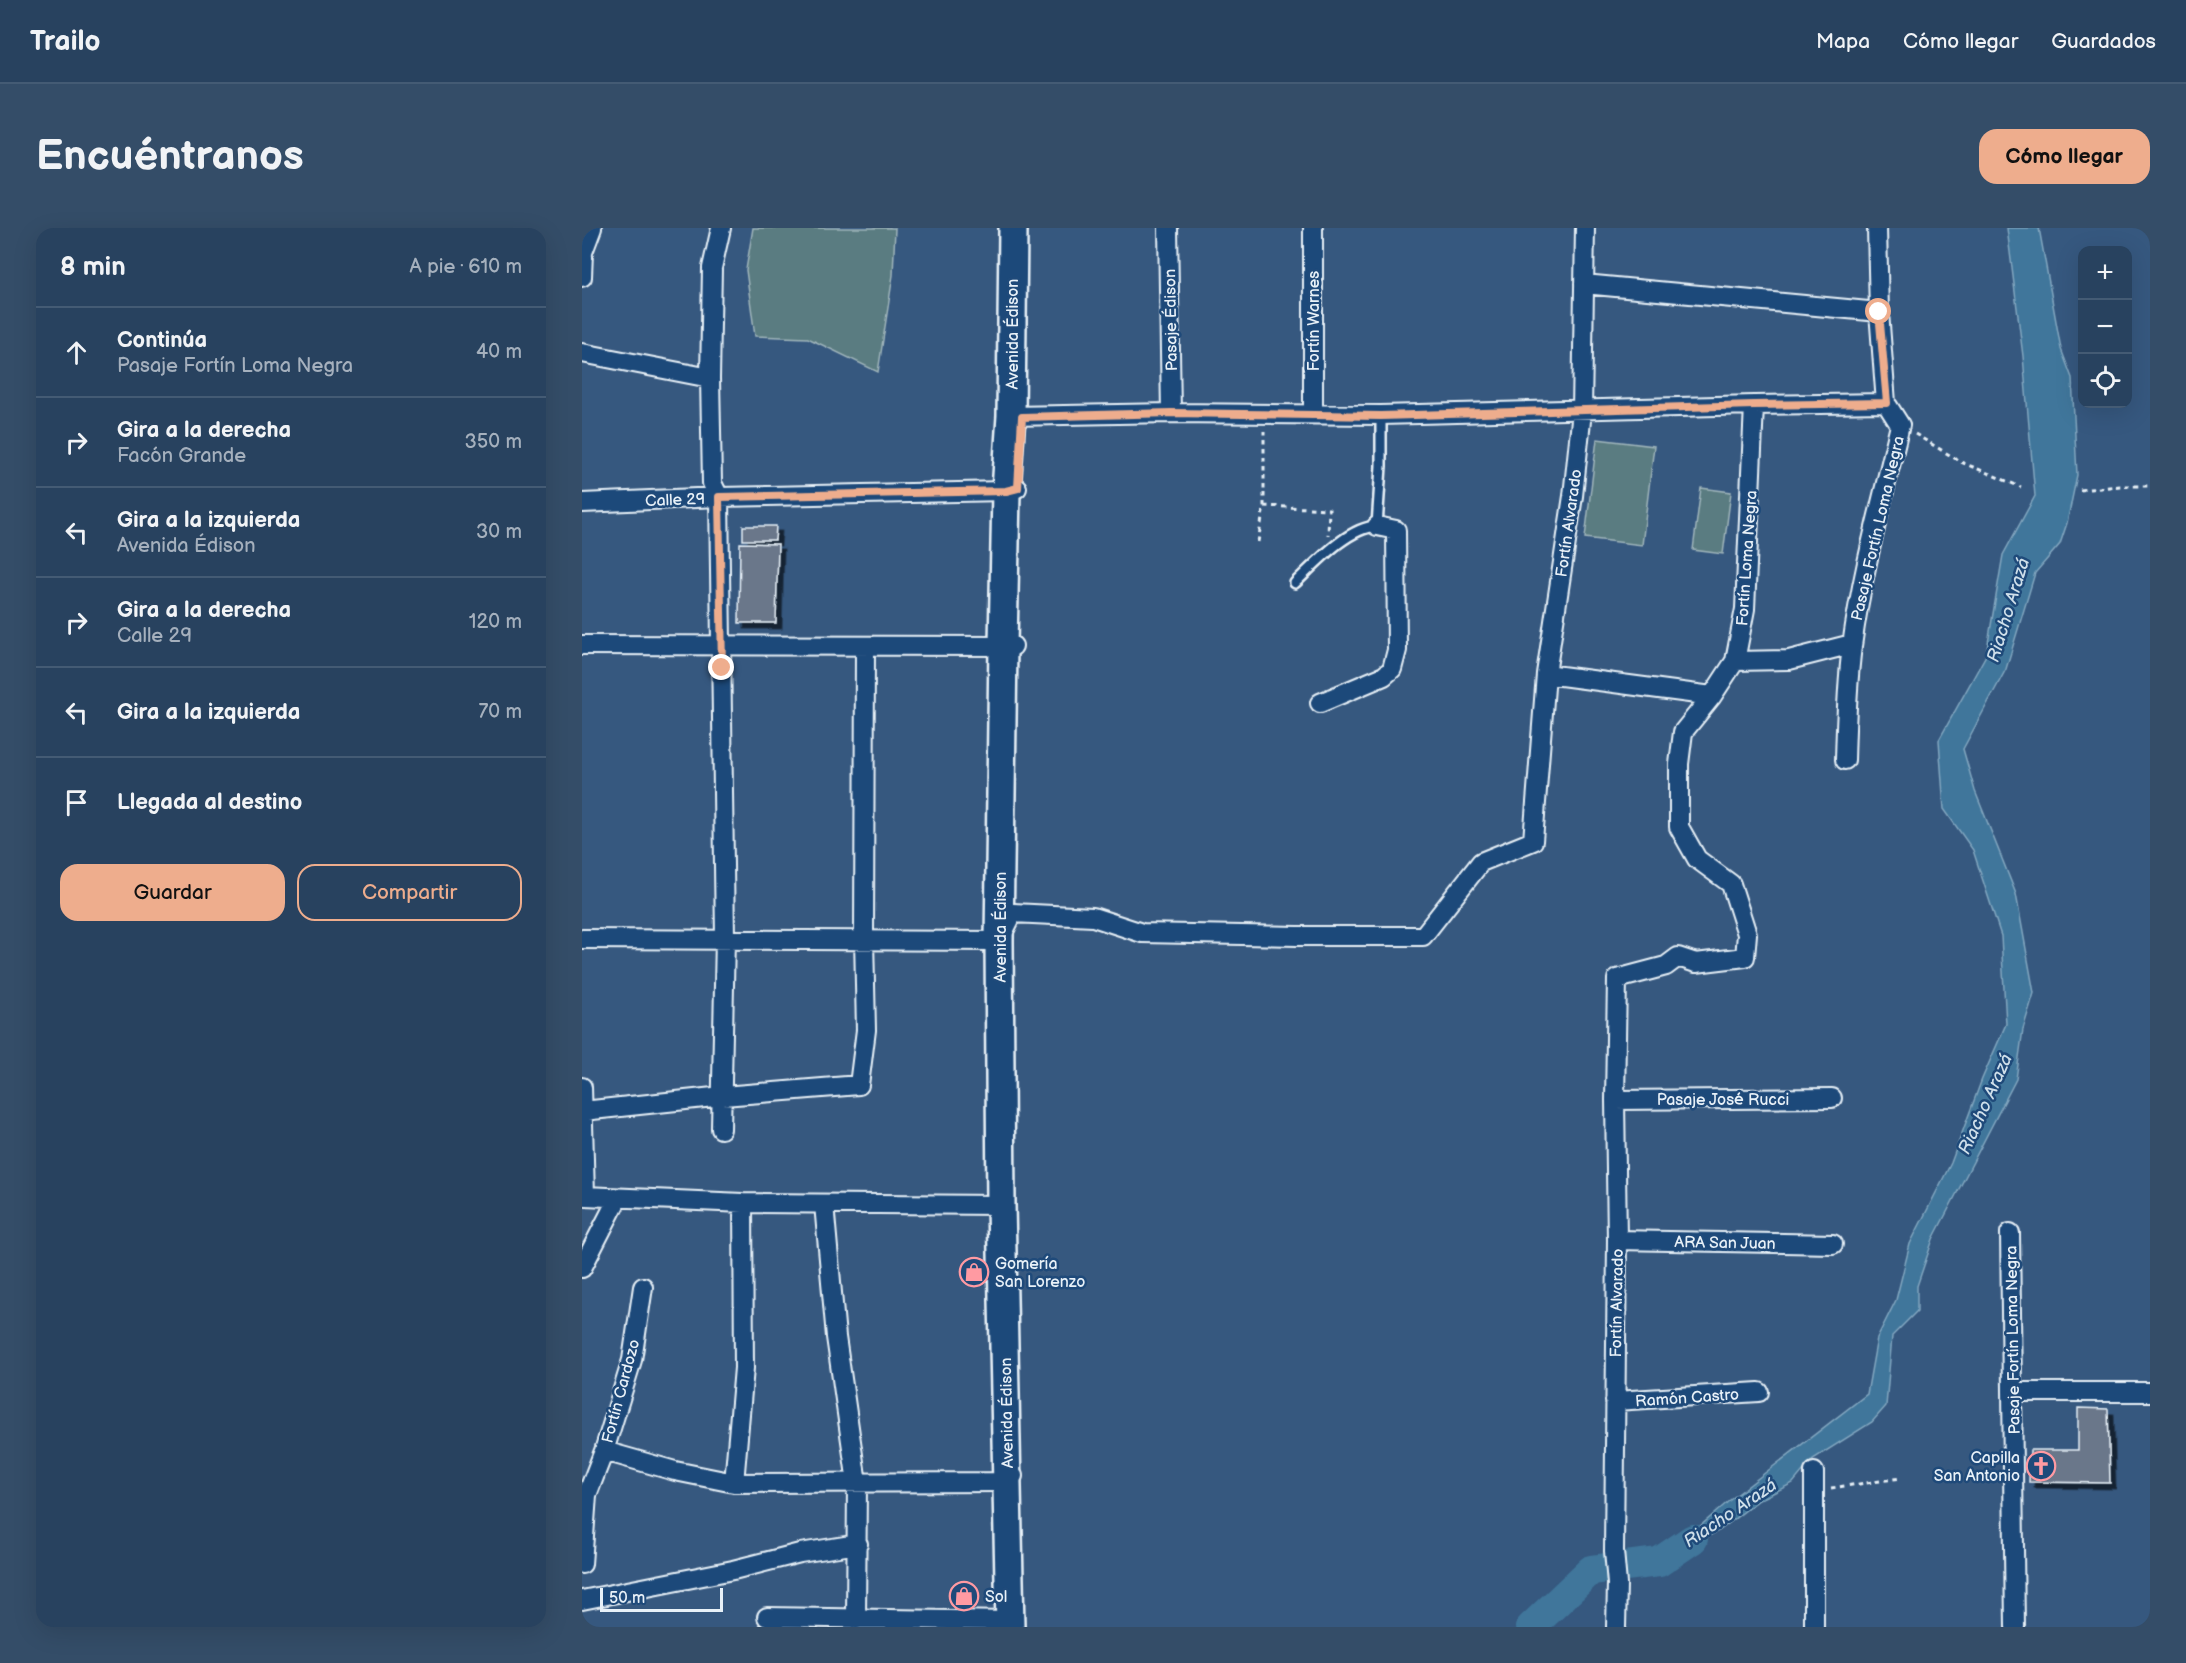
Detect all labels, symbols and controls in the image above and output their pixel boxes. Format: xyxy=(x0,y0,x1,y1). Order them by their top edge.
text: Trailo xyxy=(30,25,101,58)
text: Mapa xyxy=(1816,29,1870,54)
text: Cómo llegar xyxy=(1903,29,2018,54)
text: Guardados xyxy=(2051,29,2156,54)
button: Cómo llegar xyxy=(1979,129,2150,184)
text: Encuéntranos xyxy=(36,131,304,182)
map controls xyxy=(2078,246,2132,408)
button: + xyxy=(2078,246,2132,300)
text: 8 min xyxy=(60,252,126,283)
text: A pie · 610 m xyxy=(410,255,522,279)
street label: Pasaje Édison xyxy=(1159,269,1182,371)
street label: Fortín Warnes xyxy=(1305,271,1324,371)
street label: Avenida Édison xyxy=(1002,279,1023,389)
route start xyxy=(1865,298,1891,324)
button: − xyxy=(2078,300,2132,354)
text: Continúa xyxy=(117,327,207,354)
icon: ahead xyxy=(60,336,93,369)
text: 40 m xyxy=(476,340,522,364)
text: Pasaje Fortín Loma Negra xyxy=(117,354,353,378)
button: locate xyxy=(2078,354,2132,408)
text: Gira a la derecha xyxy=(117,417,291,444)
icon: right xyxy=(60,426,93,459)
text: 350 m xyxy=(465,430,522,454)
street label: Pasaje Fortín Loma Negra xyxy=(1848,434,1909,623)
text: Facón Grande xyxy=(117,444,246,468)
street label: Fortín Alvarado xyxy=(1553,468,1586,578)
street label: Calle 29 xyxy=(645,490,705,511)
street label: Fortín Loma Negra xyxy=(1733,490,1762,627)
text: Gira a la izquierda xyxy=(117,507,301,534)
icon: left xyxy=(60,516,93,549)
text: 30 m xyxy=(476,520,522,544)
text: Avenida Édison xyxy=(117,534,256,558)
water label: Riacho Arazá xyxy=(1983,556,2034,665)
text: Gira a la derecha xyxy=(117,597,291,624)
icon: right xyxy=(60,606,93,639)
text: 120 m xyxy=(469,610,522,634)
text: Calle 29 xyxy=(117,624,192,648)
route end xyxy=(708,654,734,680)
icon: left xyxy=(60,696,93,729)
text: Gira a la izquierda xyxy=(117,699,301,726)
text: 70 m xyxy=(478,700,522,724)
icon: arrive xyxy=(60,786,93,819)
text: Llegada al destino xyxy=(117,789,302,816)
button: Guardar xyxy=(60,864,285,921)
button: Compartir xyxy=(297,864,522,921)
street label: Avenida Édison xyxy=(990,872,1011,982)
water label: Riacho Arazá xyxy=(1954,1051,2017,1158)
street label: Pasaje José Rucci xyxy=(1657,1091,1789,1110)
street label: ARA San Juan xyxy=(1674,1233,1776,1254)
street label: Pasaje Fortín Loma Negra xyxy=(2002,1245,2025,1435)
street label: Fortín Alvarado xyxy=(1607,1248,1628,1358)
place label: Gomería San Lorenzo xyxy=(995,1255,1085,1292)
shop icon: Gomería San Lorenzo xyxy=(958,1256,990,1288)
street label: Fortín Cardozo xyxy=(598,1337,644,1445)
street label: Avenida Édison xyxy=(995,1357,1018,1469)
street label: Ramón Castro xyxy=(1635,1385,1740,1412)
place label: Capilla San Antonio xyxy=(1934,1449,2020,1486)
church icon: Capilla San Antonio xyxy=(2025,1450,2057,1482)
water label: Riacho Arazá xyxy=(1680,1475,1781,1552)
shop icon: Sol xyxy=(948,1580,980,1612)
scale bar xyxy=(600,1585,723,1612)
place label: Sol xyxy=(985,1588,1007,1607)
text: 50 m xyxy=(609,1589,645,1608)

